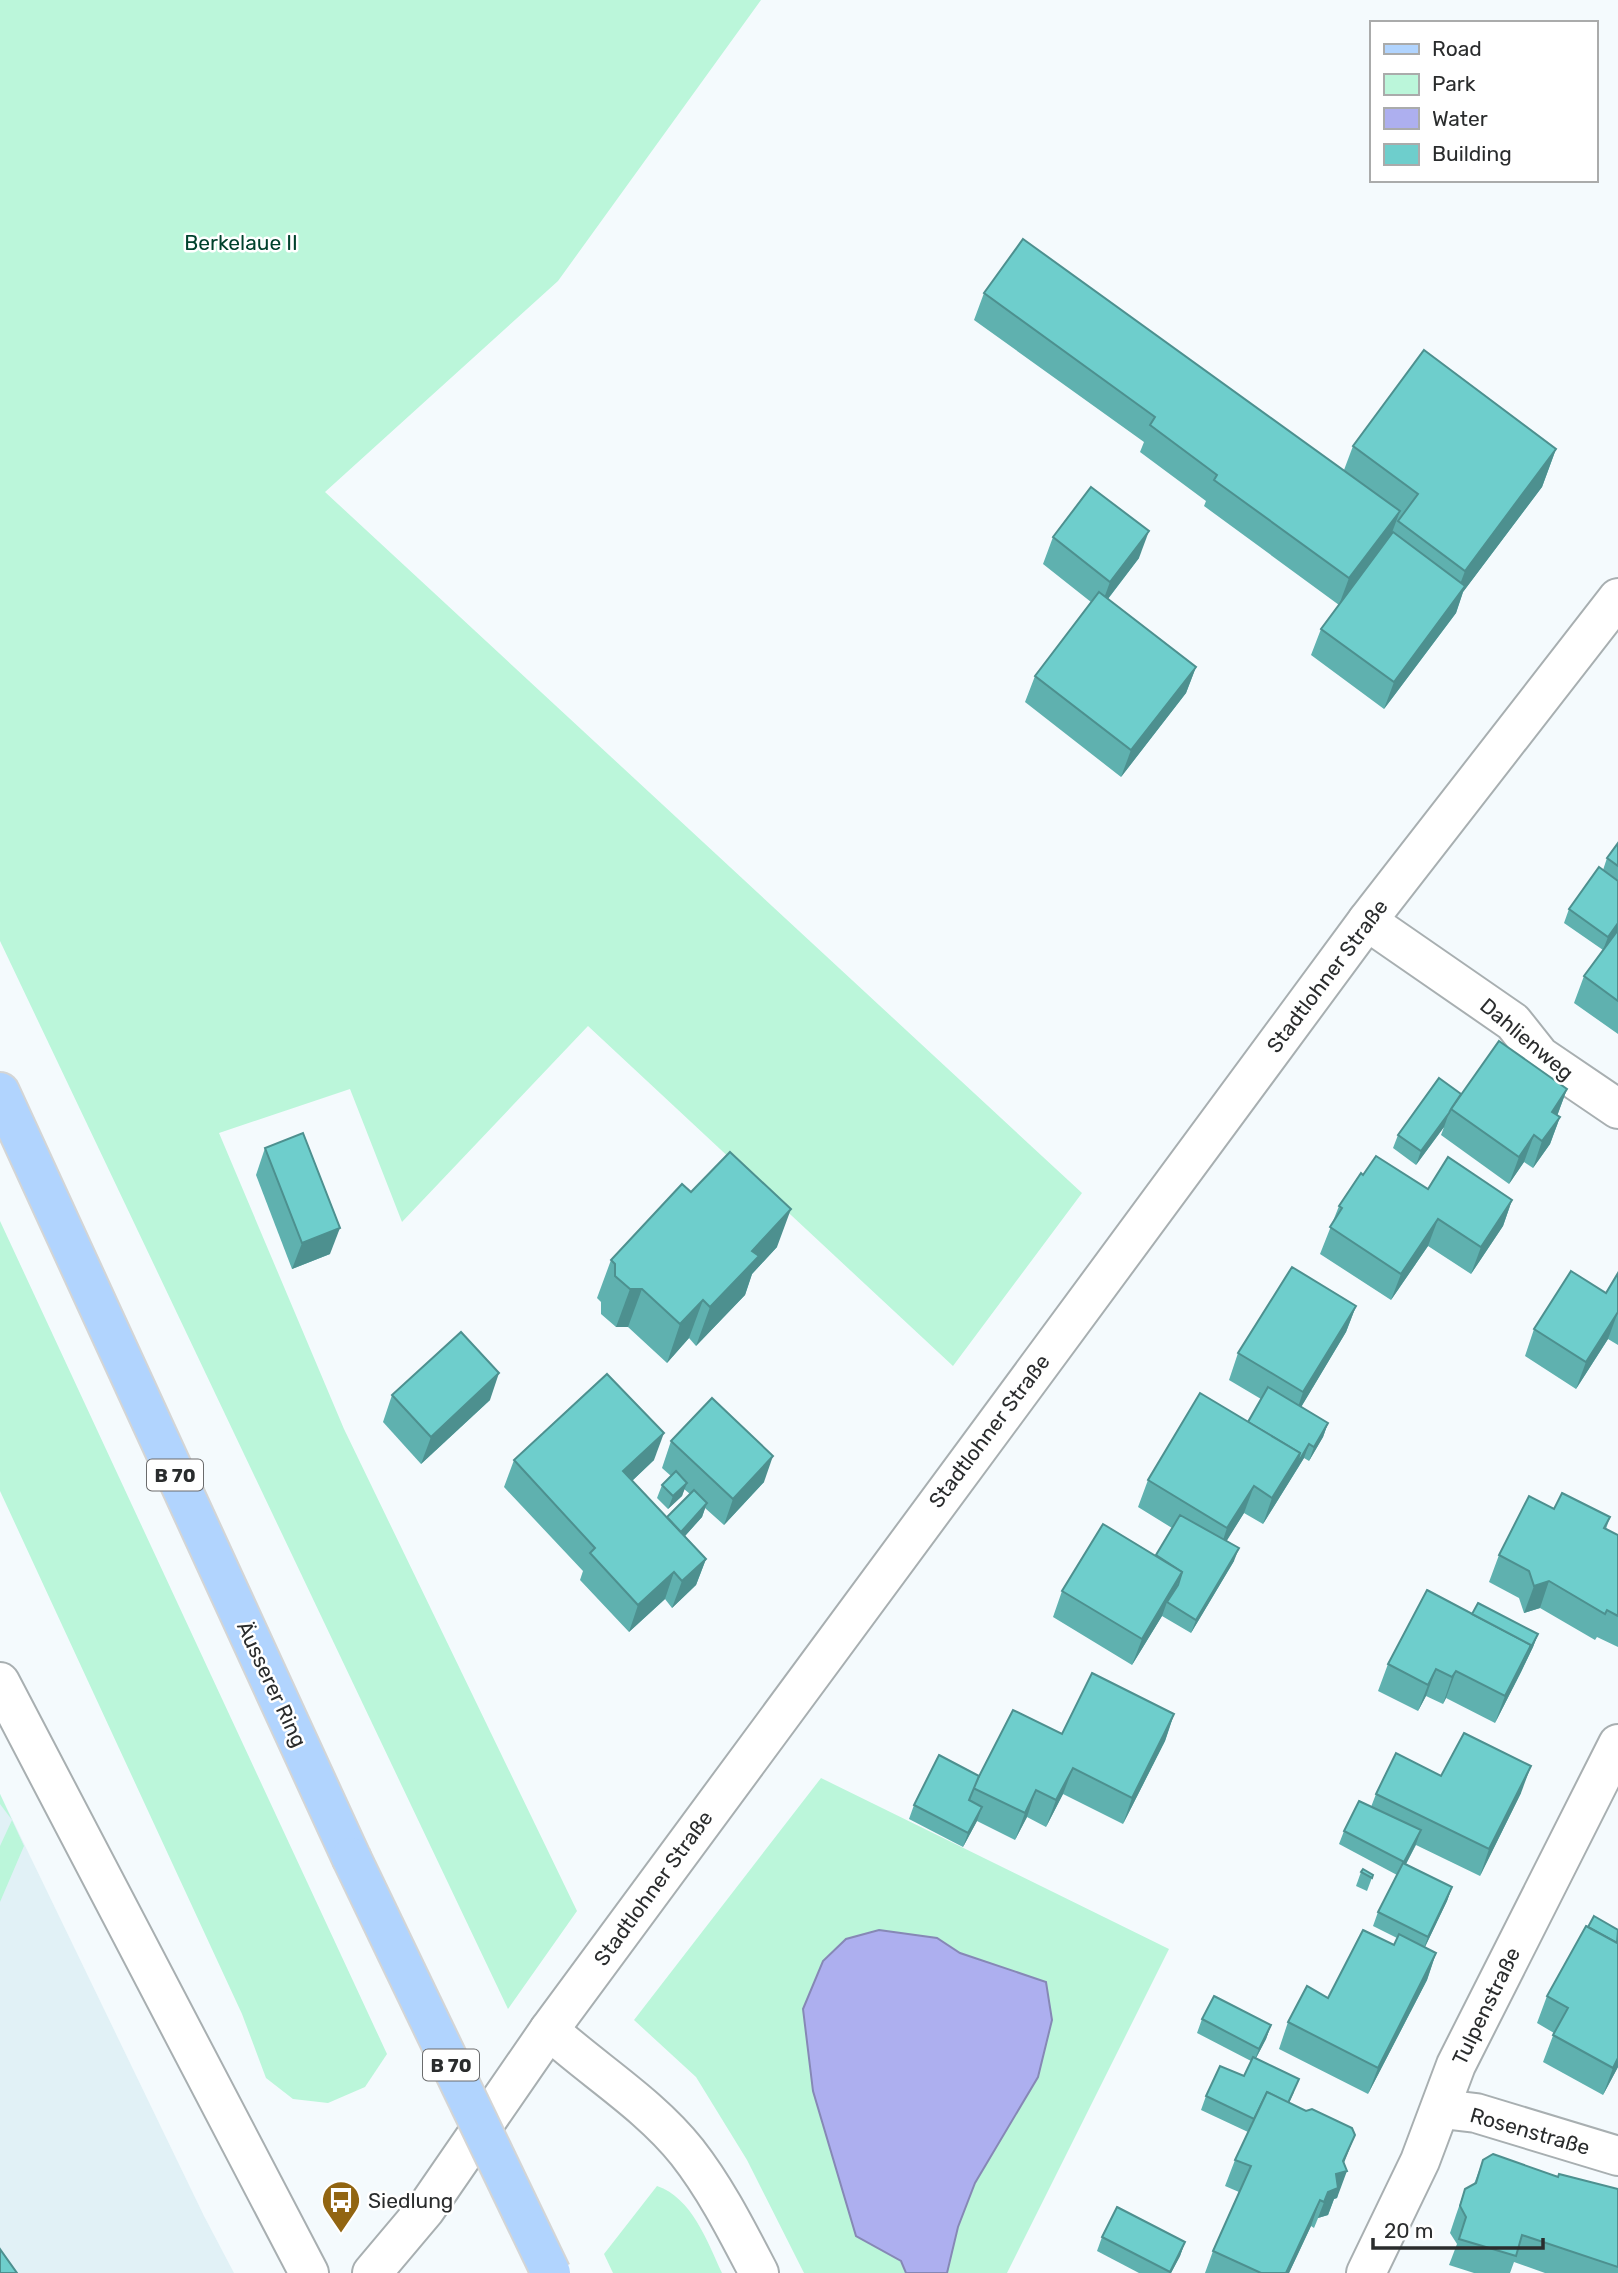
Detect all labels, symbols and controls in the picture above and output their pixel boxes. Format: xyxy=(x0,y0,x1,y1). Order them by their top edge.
legend xyxy=(1370,21,1597,182)
text: Road xyxy=(1432,36,1482,61)
text: Park xyxy=(1432,71,1476,96)
text: Water xyxy=(1432,106,1488,131)
text: Building xyxy=(1432,141,1512,166)
park label: Berkelaue II xyxy=(184,230,298,255)
street label: Stadtlohner Straße xyxy=(1261,894,1393,1058)
street label: Dahlienweg xyxy=(1475,993,1579,1085)
street label: Stadtlohner Straße xyxy=(923,1349,1055,1513)
road number: B 70 xyxy=(147,1460,203,1490)
street label: Äusserer Ring xyxy=(232,1617,312,1751)
street label: Stadtlohner Straße xyxy=(588,1806,718,1970)
street label: Tulpenstraße xyxy=(1447,1943,1525,2069)
road number: B 70 xyxy=(423,2050,479,2080)
street label: Rosenstraße xyxy=(1467,2102,1593,2160)
bus stop icon: Siedlung xyxy=(320,2179,362,2234)
place label: Siedlung xyxy=(368,2188,453,2213)
scale bar xyxy=(1373,2206,1543,2250)
text: 20 m xyxy=(1384,2218,1433,2243)

